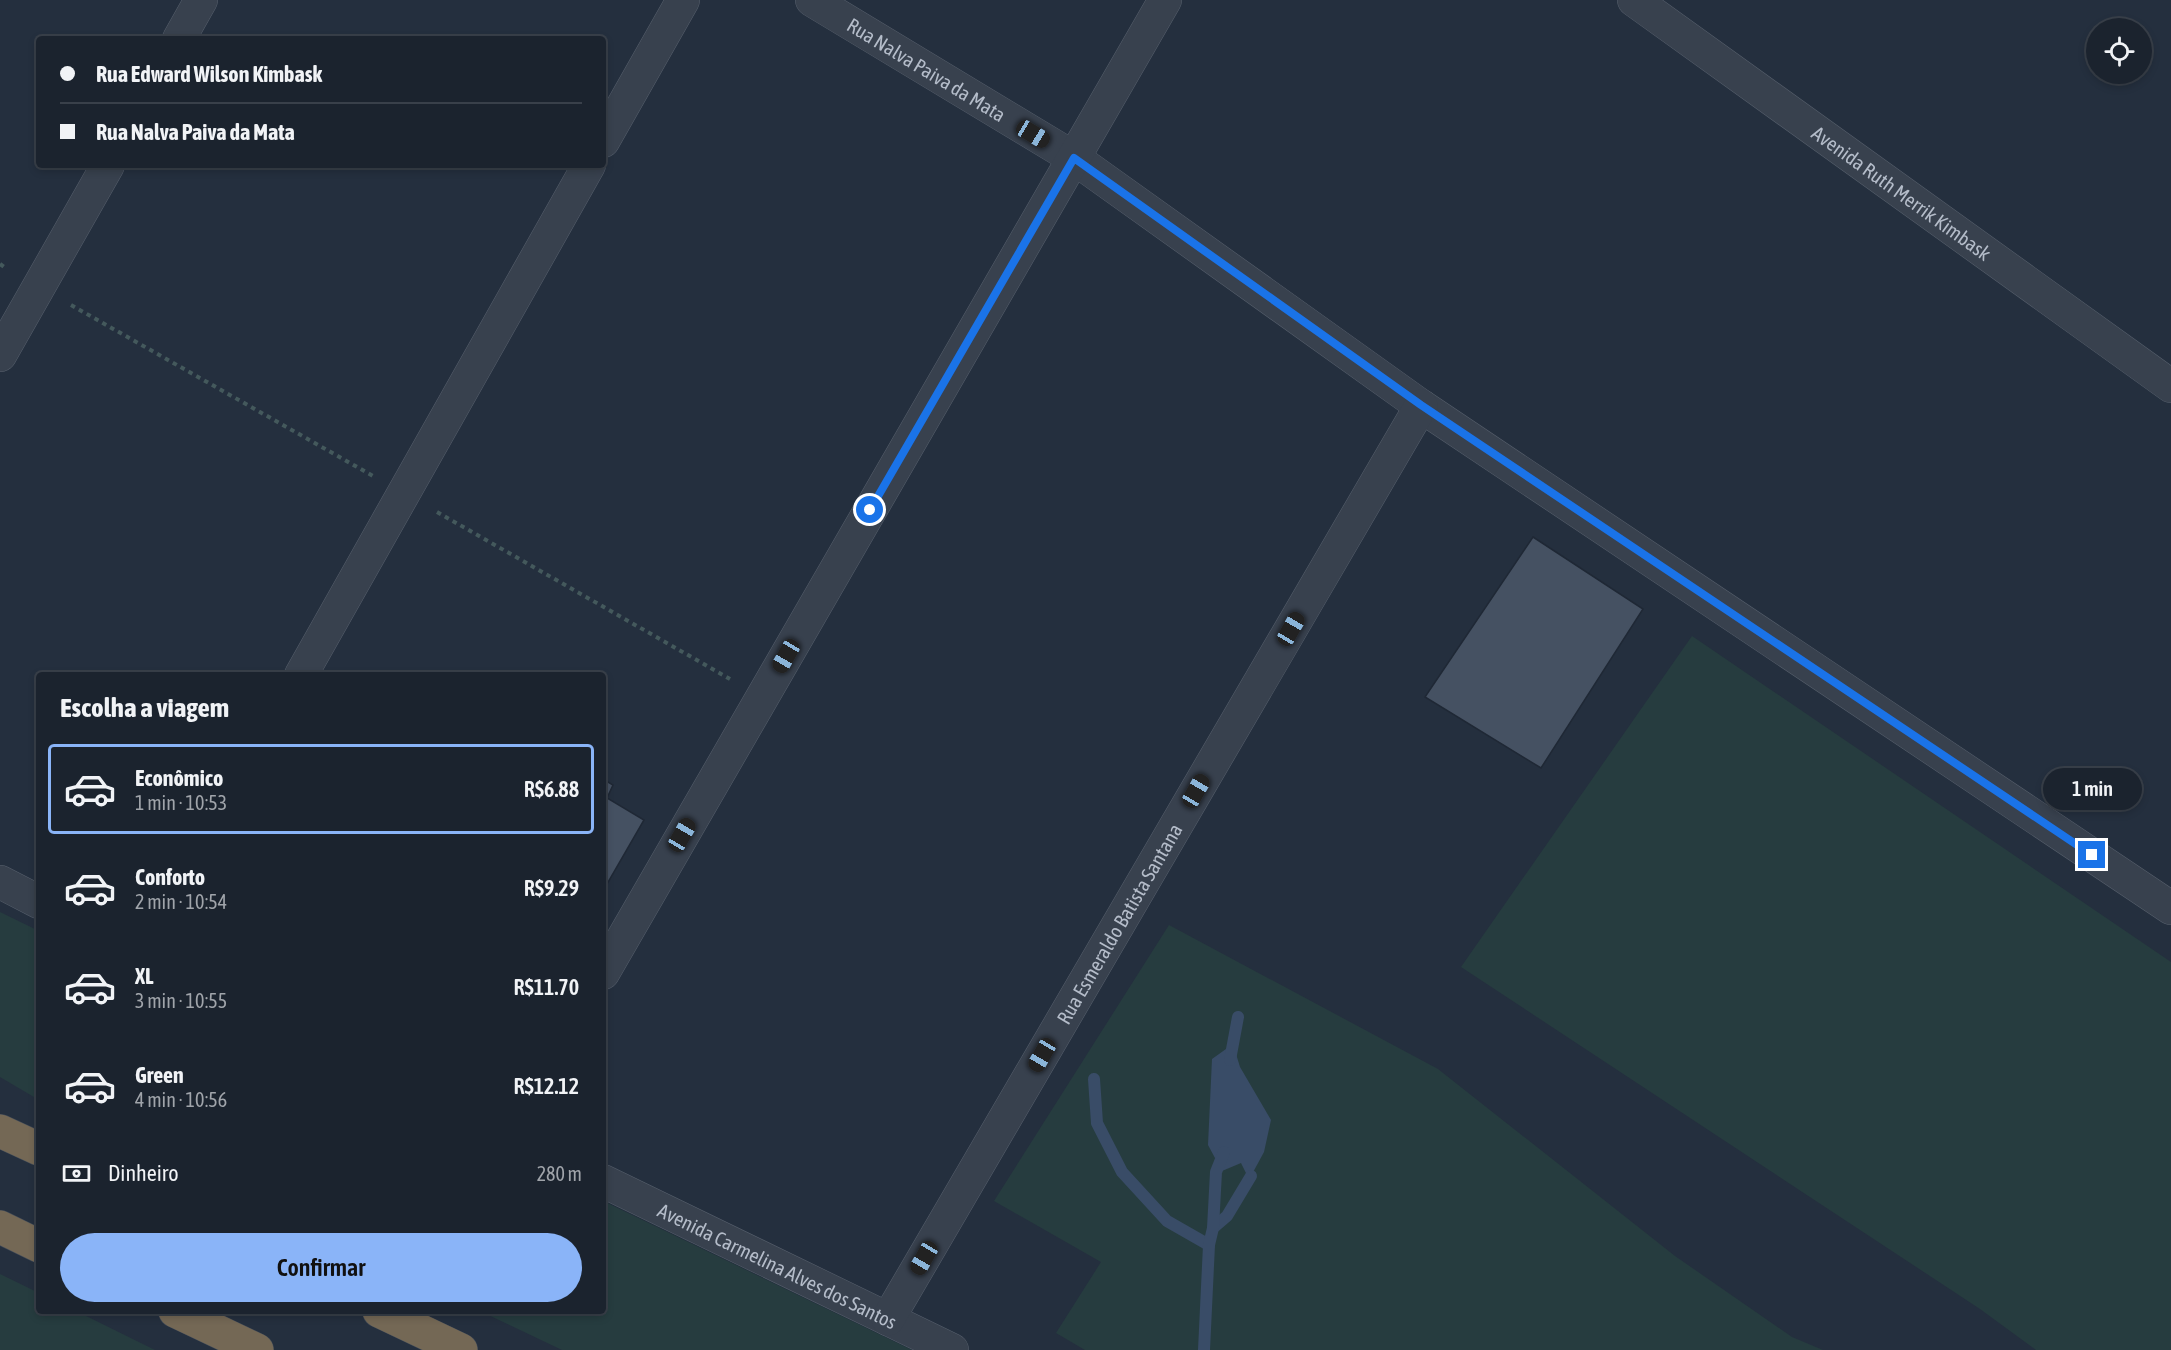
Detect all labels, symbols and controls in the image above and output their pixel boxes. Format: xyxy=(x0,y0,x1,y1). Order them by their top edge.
street label: Rua Nalva Paiva da Mata xyxy=(843,13,1010,126)
map controls xyxy=(2086,18,2152,84)
button: locate xyxy=(2086,18,2152,84)
text: Rua Edward Wilson Kimbask xyxy=(96,61,322,87)
car xyxy=(1013,117,1053,151)
text: Rua Nalva Paiva da Mata xyxy=(96,119,295,145)
street label: Avenida Ruth Merrik Kimbask xyxy=(1808,121,1996,265)
route start xyxy=(856,496,883,523)
car xyxy=(1274,609,1308,649)
car xyxy=(769,636,803,676)
text: Escolha a viagem xyxy=(60,692,229,723)
icon: car xyxy=(63,762,117,816)
text: Econômico xyxy=(135,765,223,791)
callout: 1 min xyxy=(2042,768,2142,810)
car xyxy=(1179,771,1213,811)
text: R$6.88 xyxy=(524,776,579,802)
text: 1 min xyxy=(2072,777,2113,800)
text: 1 min · 10:53 xyxy=(135,791,227,814)
car xyxy=(665,815,699,855)
street label: Rua Esmeraldo Batista Santana xyxy=(1052,819,1186,1028)
route end xyxy=(2078,841,2105,868)
icon: car xyxy=(63,861,117,915)
text: Conforto xyxy=(135,864,205,890)
text: R$9.29 xyxy=(524,875,579,901)
text: 2 min · 10:54 xyxy=(135,890,227,913)
icon: car xyxy=(63,960,117,1014)
text: XL xyxy=(135,963,153,989)
text: R$11.70 xyxy=(513,974,579,1000)
text: 3 min · 10:55 xyxy=(135,989,227,1012)
car xyxy=(1025,1035,1059,1075)
icon: car xyxy=(63,1059,117,1113)
text: Green xyxy=(135,1062,184,1088)
text: R$12.12 xyxy=(513,1073,579,1099)
text: 4 min · 10:56 xyxy=(135,1088,227,1111)
icon: cash xyxy=(60,1157,93,1190)
text: Dinheiro xyxy=(108,1160,179,1186)
text: 280 m xyxy=(537,1162,582,1185)
street label: Avenida Carmelina Alves dos Santos xyxy=(655,1198,901,1333)
button: Confirmar xyxy=(60,1233,582,1302)
car xyxy=(907,1238,941,1278)

